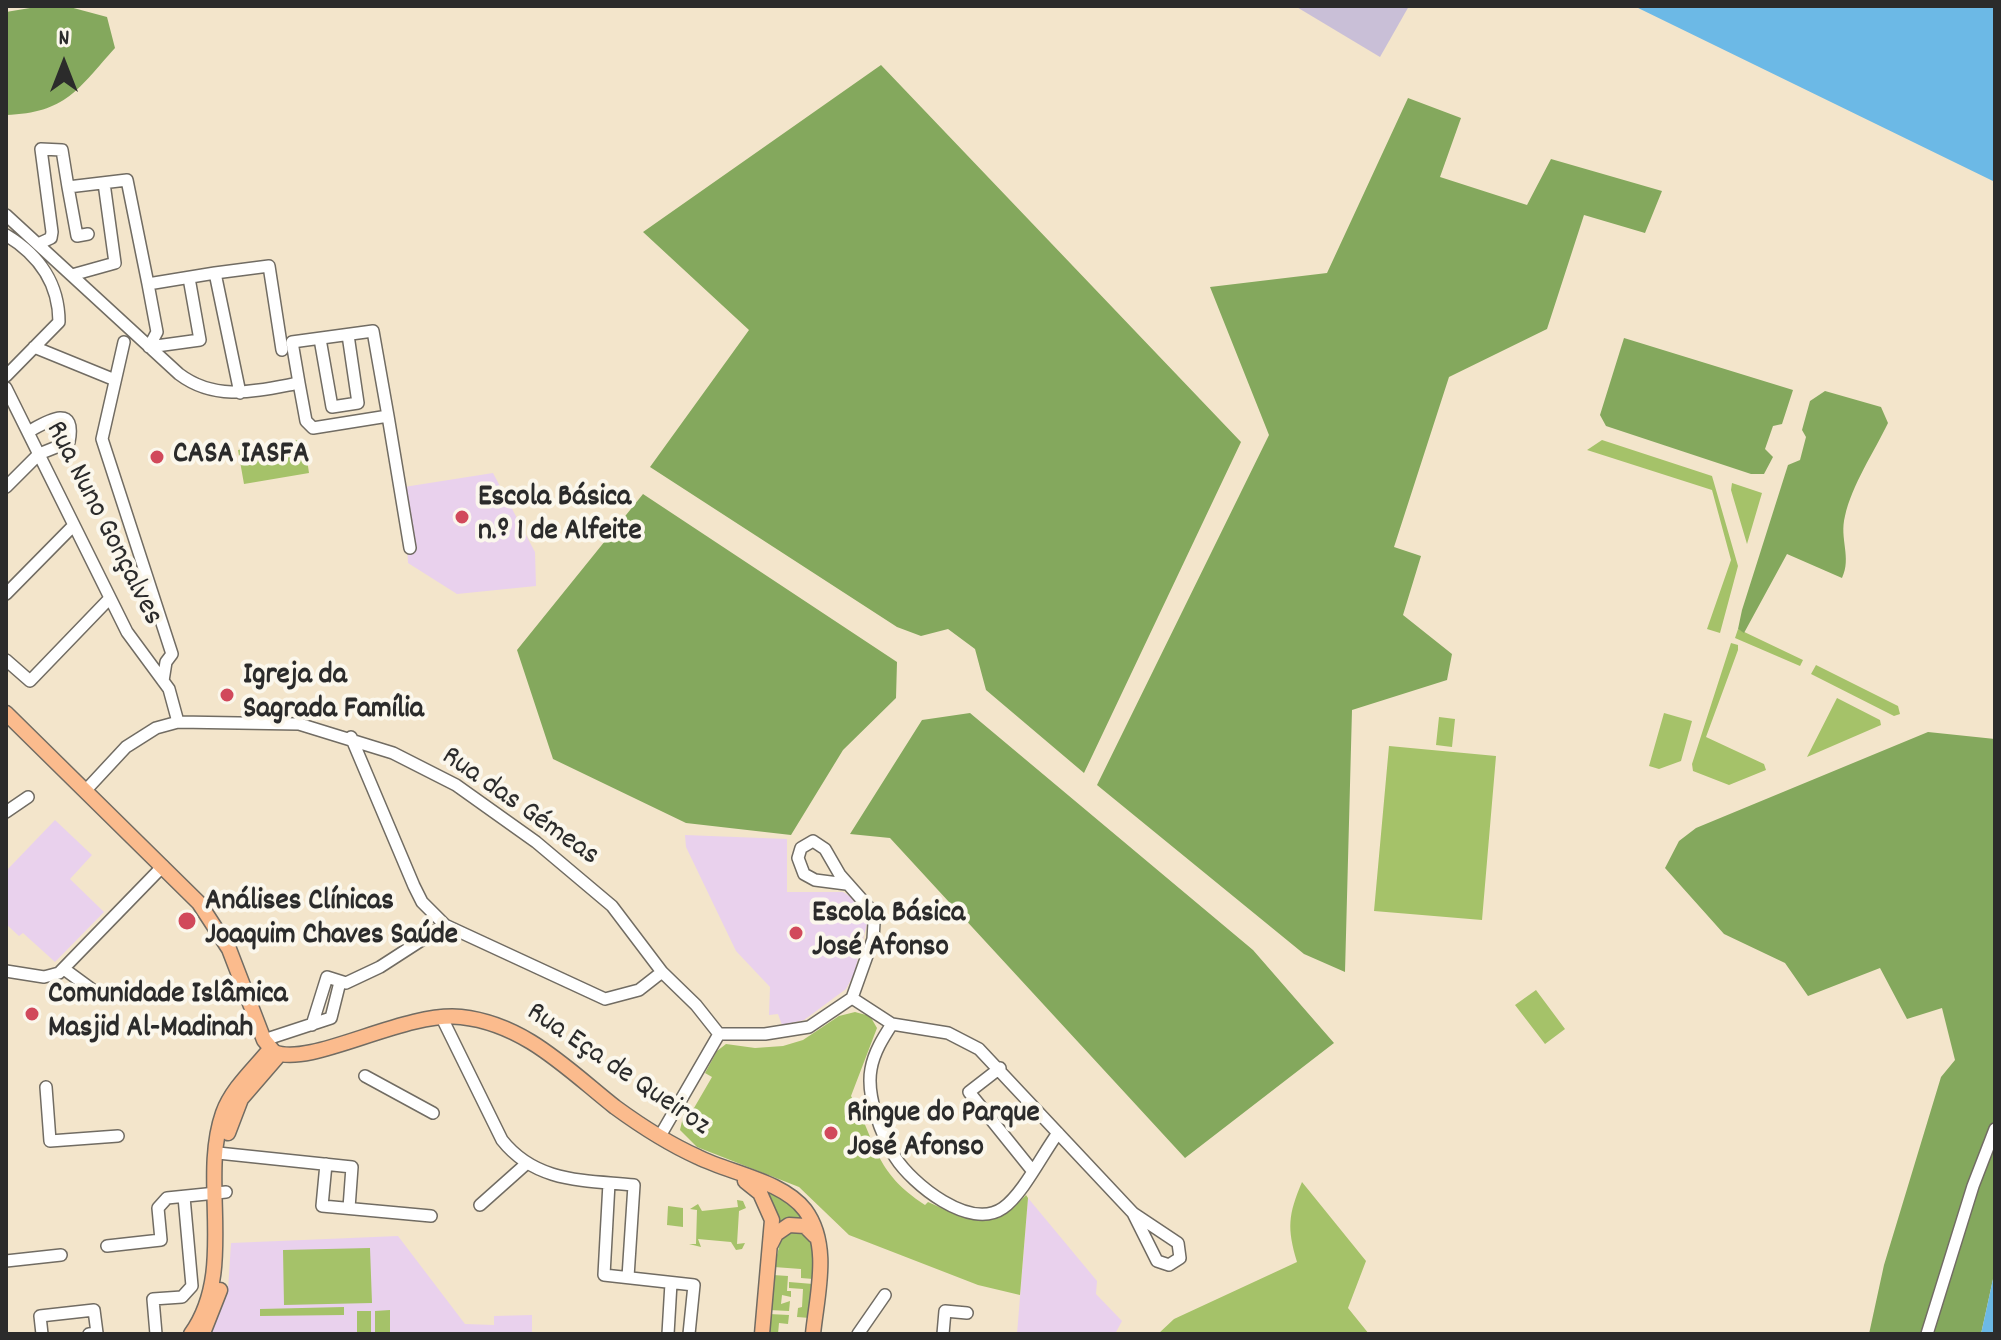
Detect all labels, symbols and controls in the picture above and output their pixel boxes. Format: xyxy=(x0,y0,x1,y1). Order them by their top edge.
north arrow xyxy=(24,24,104,104)
text: N xyxy=(59,24,69,55)
street label: Rua Nuno Gonçalves xyxy=(35,416,169,632)
place label: CASA IASFA xyxy=(173,439,309,475)
marker: CASA IASFA xyxy=(148,448,166,466)
place label: Escola Básica n.º 1 de Alfeite xyxy=(478,482,642,552)
marker: Escola Básica n.º 1 de Alfeite xyxy=(453,508,471,526)
place label: Igreja da Sagrada Família xyxy=(243,660,424,730)
marker: Igreja da Sagrada Família xyxy=(218,686,236,704)
street label: Rua das Gémeas xyxy=(433,740,605,876)
place label: Análises Clínicas Joaquim Chaves Saúde xyxy=(205,886,458,956)
place label: Escola Básica José Afonso xyxy=(812,898,965,968)
marker: Análises Clínicas Joaquim Chaves Saúde xyxy=(176,910,198,932)
marker: Escola Básica José Afonso xyxy=(787,924,805,942)
place label: Comunidade Islâmica Masjid Al-Madinah xyxy=(48,979,288,1050)
street label: Rua Eça de Queiroz xyxy=(518,996,716,1146)
marker: Comunidade Islâmica Masjid Al-Madinah xyxy=(23,1005,41,1023)
place label: Ringue do Parque José Afonso xyxy=(847,1098,1040,1168)
marker: Ringue do Parque José Afonso xyxy=(822,1124,840,1142)

